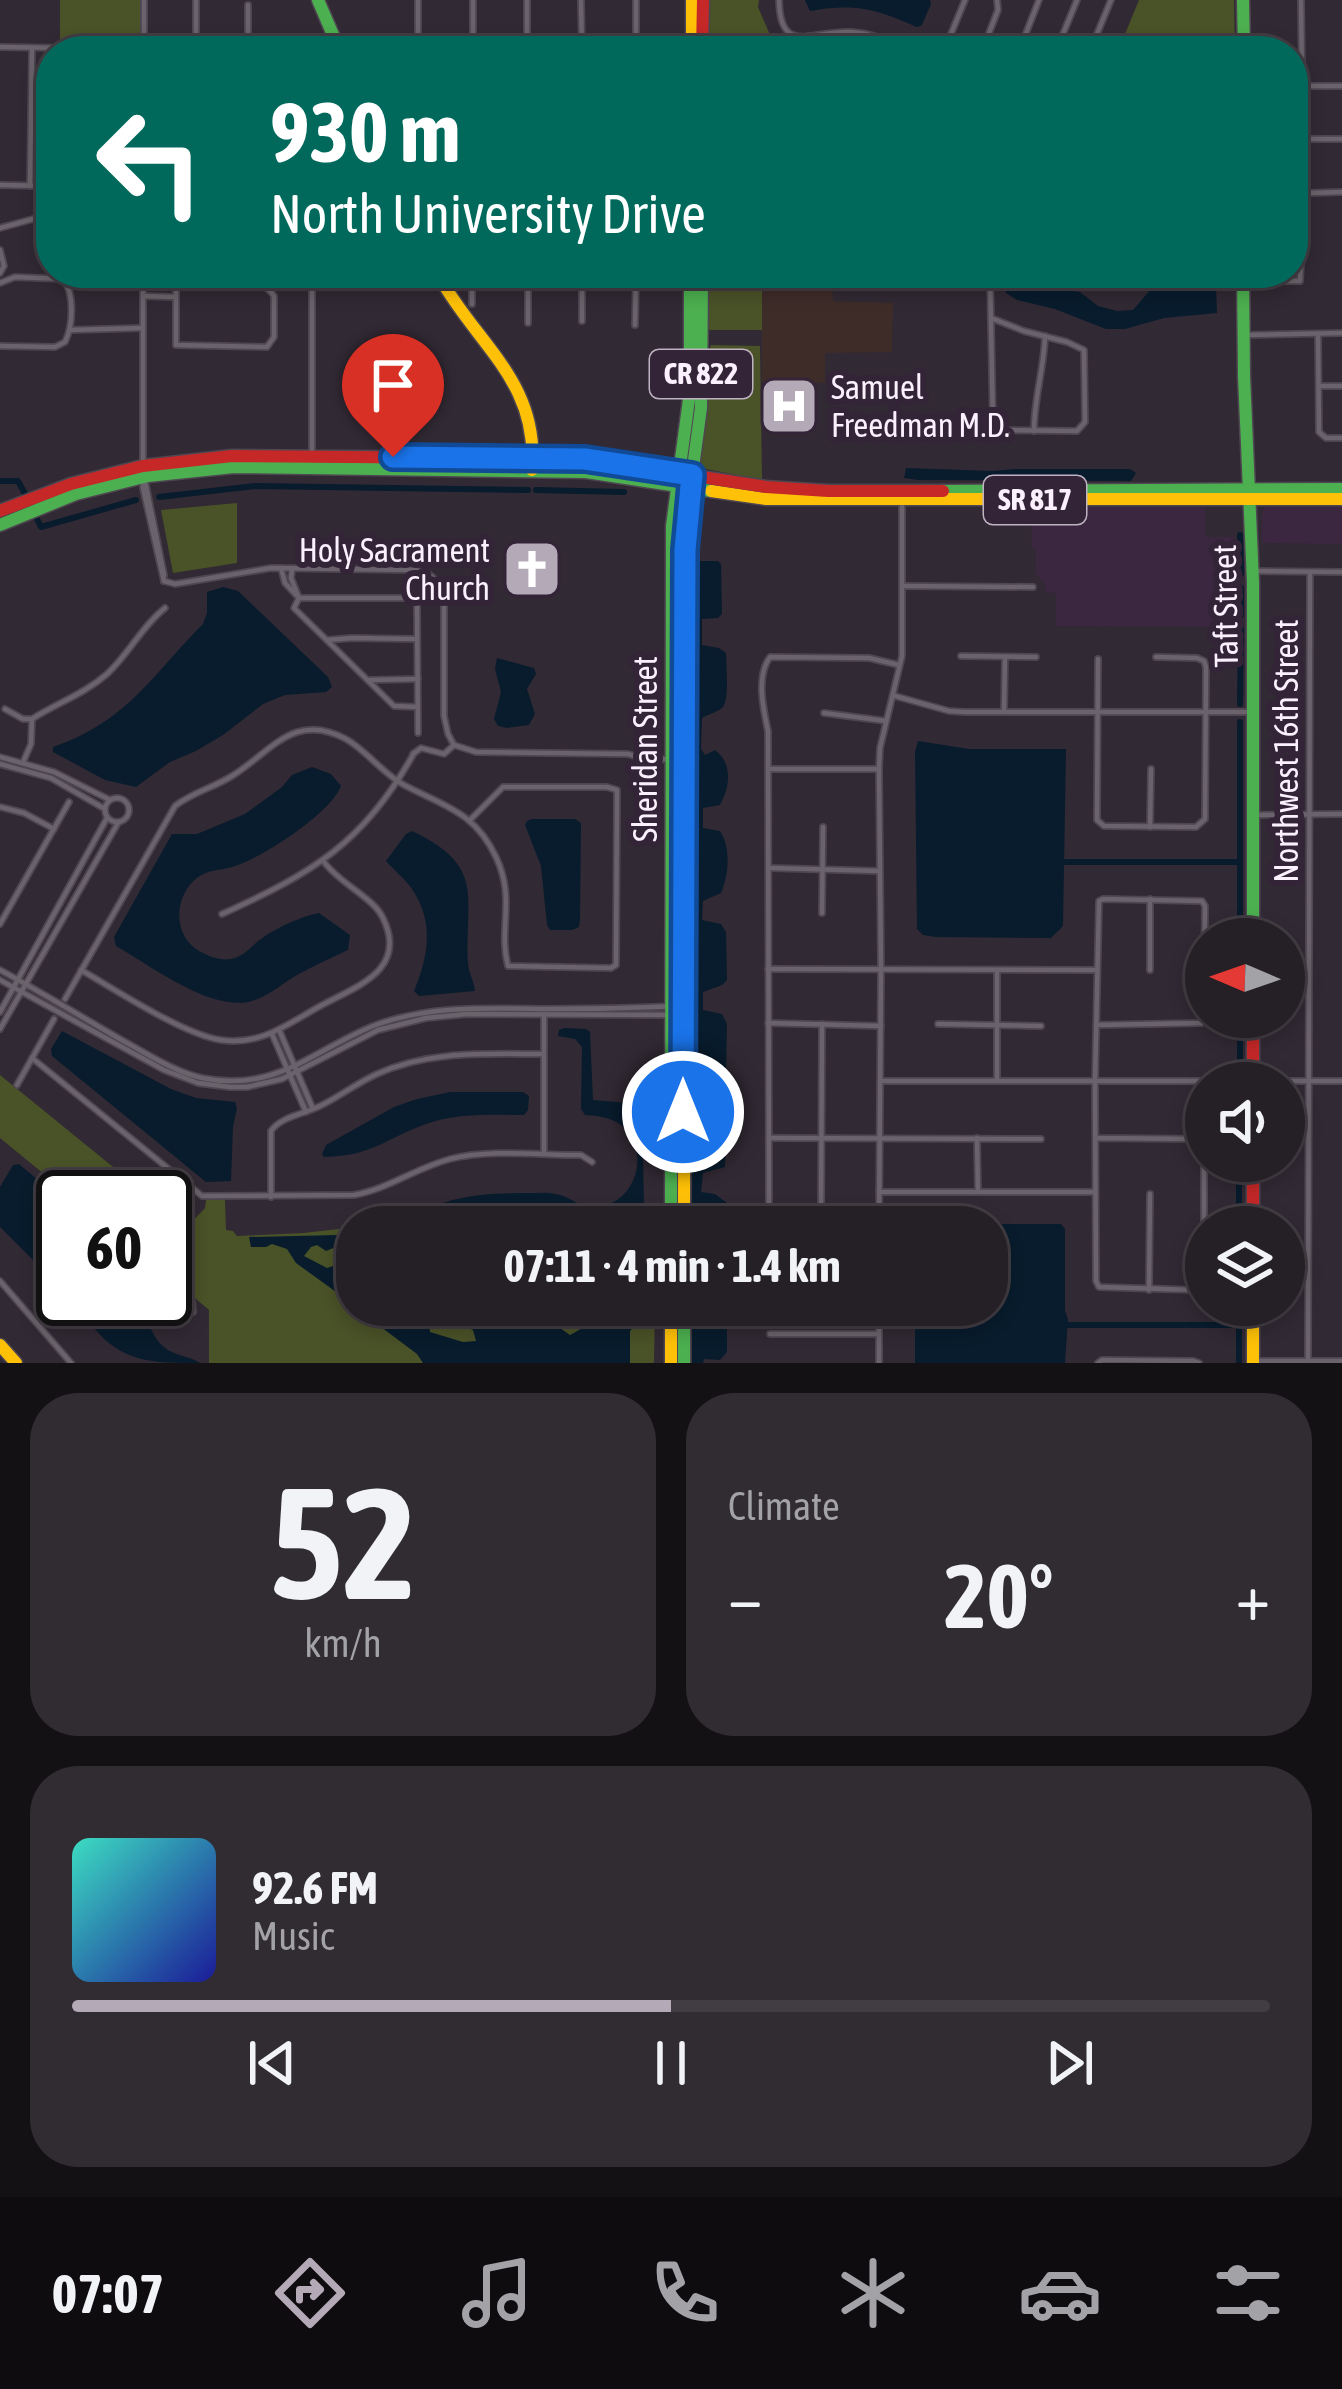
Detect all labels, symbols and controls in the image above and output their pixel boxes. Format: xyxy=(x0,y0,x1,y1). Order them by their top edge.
icon: left xyxy=(72,84,228,240)
text: 930 m xyxy=(270,84,460,180)
text: North University Drive xyxy=(270,183,706,244)
pin xyxy=(342,334,444,457)
road number: CR 822 xyxy=(650,350,752,398)
icon: arrive xyxy=(360,352,426,418)
place label: Samuel Freedman M.D. xyxy=(831,368,1010,444)
hospital icon: Samuel Freedman M.D. xyxy=(758,375,820,437)
road number: SR 817 xyxy=(984,476,1086,524)
place label: Holy Sacrament Church xyxy=(299,531,490,607)
church icon: Holy Sacrament Church xyxy=(501,538,563,600)
street label: Taft Street xyxy=(1205,544,1245,668)
street label: Northwest 16th Street xyxy=(1267,619,1305,883)
street label: Sheridan Street xyxy=(626,656,664,842)
north arrow xyxy=(1185,918,1305,1038)
map controls xyxy=(1185,918,1305,1326)
position arrow xyxy=(620,1049,746,1175)
button: sound xyxy=(1185,1062,1305,1182)
speed limit sign: 60 xyxy=(36,1170,192,1326)
button: layers xyxy=(1185,1206,1305,1326)
text: 07:11 · 4 min · 1.4 km xyxy=(503,1240,841,1292)
text: 52 xyxy=(270,1453,416,1632)
text: Climate xyxy=(728,1484,840,1528)
text: 20° xyxy=(944,1544,1054,1647)
text: − xyxy=(728,1558,762,1634)
text: + xyxy=(1236,1558,1270,1634)
text: km/h xyxy=(304,1621,382,1665)
text: 92.6 FM xyxy=(252,1862,378,1914)
text: Music xyxy=(252,1914,334,1958)
icon: previous xyxy=(239,2030,305,2096)
icon: pause xyxy=(638,2030,704,2096)
icon: next xyxy=(1037,2030,1103,2096)
icon: directions xyxy=(268,2251,352,2335)
icon: music xyxy=(455,2251,539,2335)
icon: phone xyxy=(643,2251,727,2335)
icon: climate xyxy=(831,2251,915,2335)
icon: car xyxy=(1018,2251,1102,2335)
icon: filters xyxy=(1206,2251,1290,2335)
text: 07:07 xyxy=(52,2263,164,2324)

